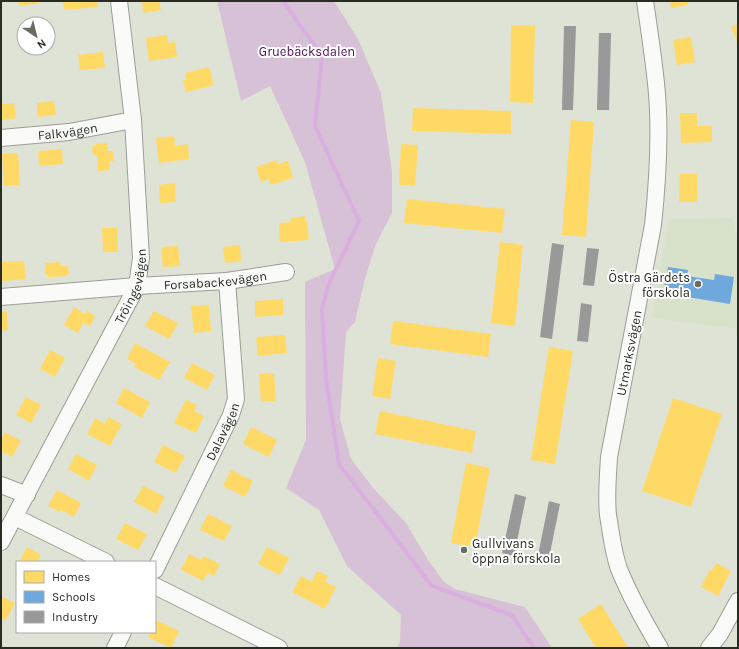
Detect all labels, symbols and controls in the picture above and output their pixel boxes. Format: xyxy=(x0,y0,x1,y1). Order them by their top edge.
north arrow xyxy=(16,16,56,56)
text: N xyxy=(34,36,48,51)
park label: Gruebäcksdalen xyxy=(259,44,355,59)
street label: Falkvägen xyxy=(37,119,99,142)
street label: Tröingevägen xyxy=(111,248,149,326)
street label: Forsabackevägen xyxy=(163,268,268,292)
place label: Östra Gärdets förskola xyxy=(609,269,690,300)
marker: Östra Gärdets förskola xyxy=(693,279,703,289)
street label: Utmarksvägen xyxy=(613,309,645,397)
street label: Dalavägen xyxy=(202,401,242,463)
place label: Gullvivans öppna förskola xyxy=(472,536,561,566)
marker: Gullvivans öppna förskola xyxy=(459,545,469,555)
legend xyxy=(16,561,156,633)
text: Homes xyxy=(52,570,90,584)
text: Schools xyxy=(52,590,95,604)
text: Industry xyxy=(52,610,98,624)

